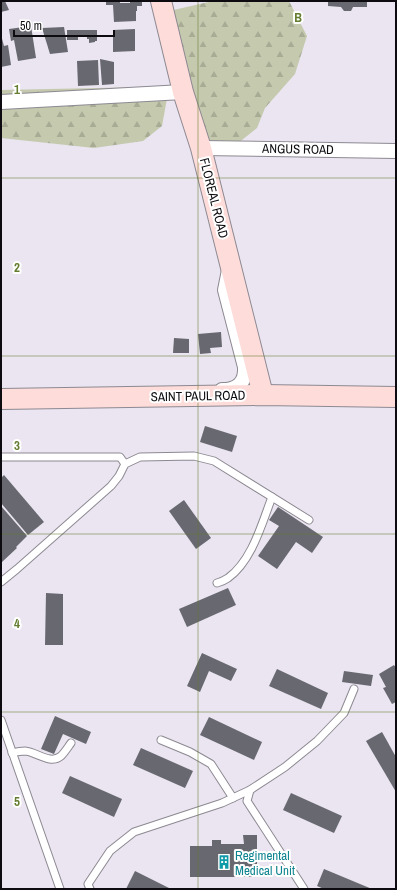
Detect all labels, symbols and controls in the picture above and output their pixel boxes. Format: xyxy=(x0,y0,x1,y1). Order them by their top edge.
text: B xyxy=(294,9,302,26)
scale bar xyxy=(14,12,114,38)
text: 50 m xyxy=(20,18,42,34)
text: 1 xyxy=(14,81,20,98)
street label: ANGUS ROAD xyxy=(261,140,334,158)
street label: FLOREAL ROAD xyxy=(196,156,232,240)
text: 2 xyxy=(14,259,20,276)
street label: SAINT PAUL ROAD xyxy=(151,387,246,405)
text: 3 xyxy=(14,437,20,454)
text: 4 xyxy=(14,615,20,632)
text: 5 xyxy=(14,793,20,810)
place label: Regimental Medical Unit xyxy=(235,847,295,879)
building icon: Regimental Medical Unit xyxy=(216,854,232,870)

